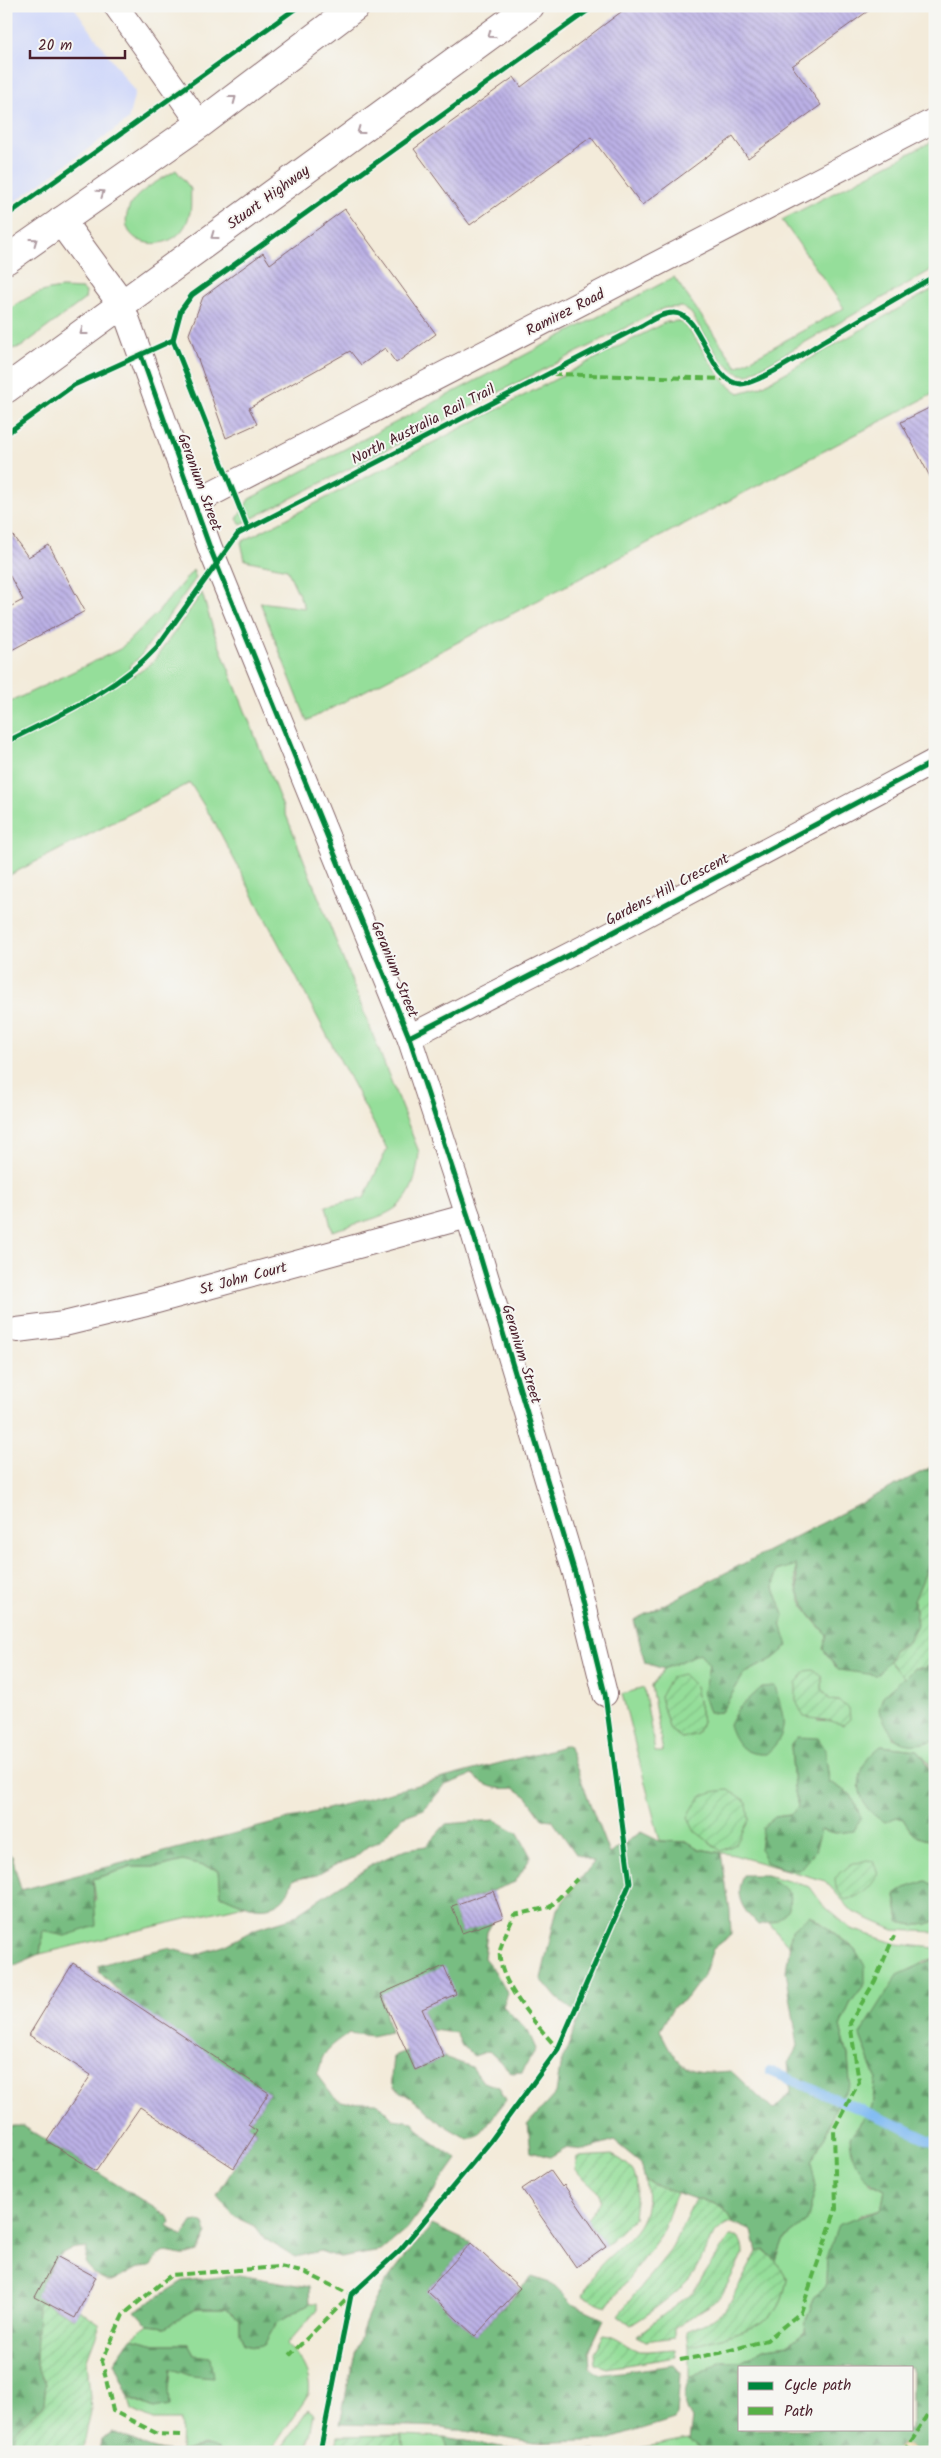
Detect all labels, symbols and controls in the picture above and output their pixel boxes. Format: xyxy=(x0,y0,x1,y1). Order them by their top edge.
scale bar xyxy=(30,28,125,60)
one-way arrow xyxy=(487,29,497,38)
text: 20 m xyxy=(38,34,72,58)
one-way arrow xyxy=(227,96,237,105)
one-way arrow xyxy=(357,125,366,133)
street label: Stuart Highway xyxy=(222,159,316,236)
one-way arrow xyxy=(95,190,105,199)
one-way arrow xyxy=(211,231,220,239)
one-way arrow xyxy=(28,238,38,247)
street label: Ramirez Road xyxy=(522,283,610,343)
one-way arrow xyxy=(80,327,89,335)
street label: North Australia Rail Trail xyxy=(347,378,500,472)
street label: Geranium Street xyxy=(170,430,228,535)
street label: Gardens Hill Crescent xyxy=(601,847,734,933)
street label: Geranium Street xyxy=(364,917,425,1022)
street label: St John Court xyxy=(197,1256,290,1302)
street label: Geranium Street xyxy=(495,1302,548,1407)
legend xyxy=(738,2366,914,2430)
text: Cycle path xyxy=(784,2374,851,2398)
text: Path xyxy=(784,2400,813,2424)

